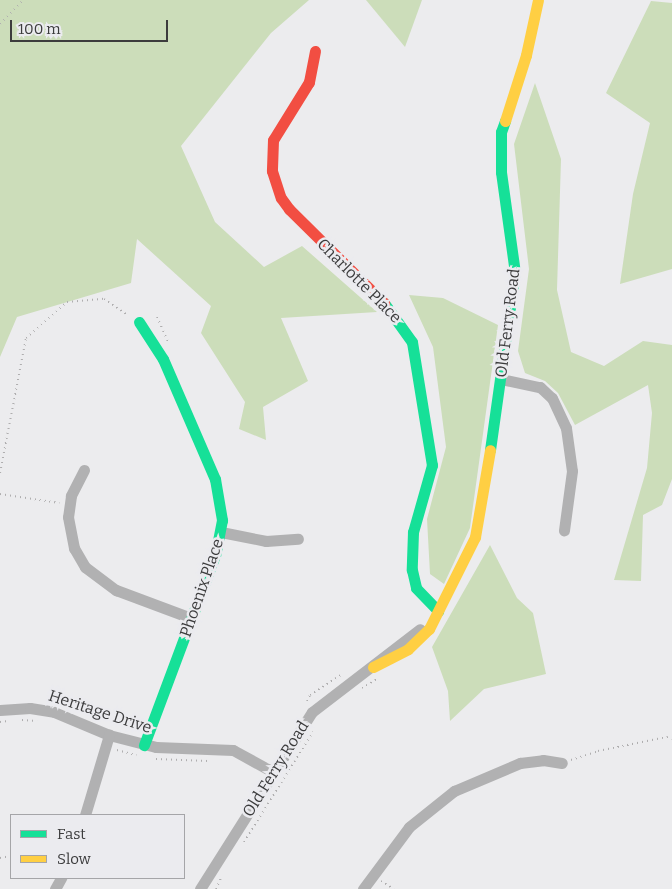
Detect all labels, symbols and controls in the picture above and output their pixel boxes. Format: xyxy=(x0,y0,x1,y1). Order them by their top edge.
scale bar xyxy=(12,10,170,42)
text: 100 m xyxy=(18,20,61,38)
street label: Charlotte Place xyxy=(313,235,405,327)
street label: Old Ferry Road xyxy=(492,267,524,379)
street label: Phoenix Place xyxy=(176,536,228,640)
street label: Heritage Drive xyxy=(46,686,154,738)
street label: Old Ferry Road xyxy=(239,717,313,821)
legend xyxy=(10,814,185,879)
text: Fast xyxy=(57,825,86,843)
text: Slow xyxy=(57,850,91,868)

